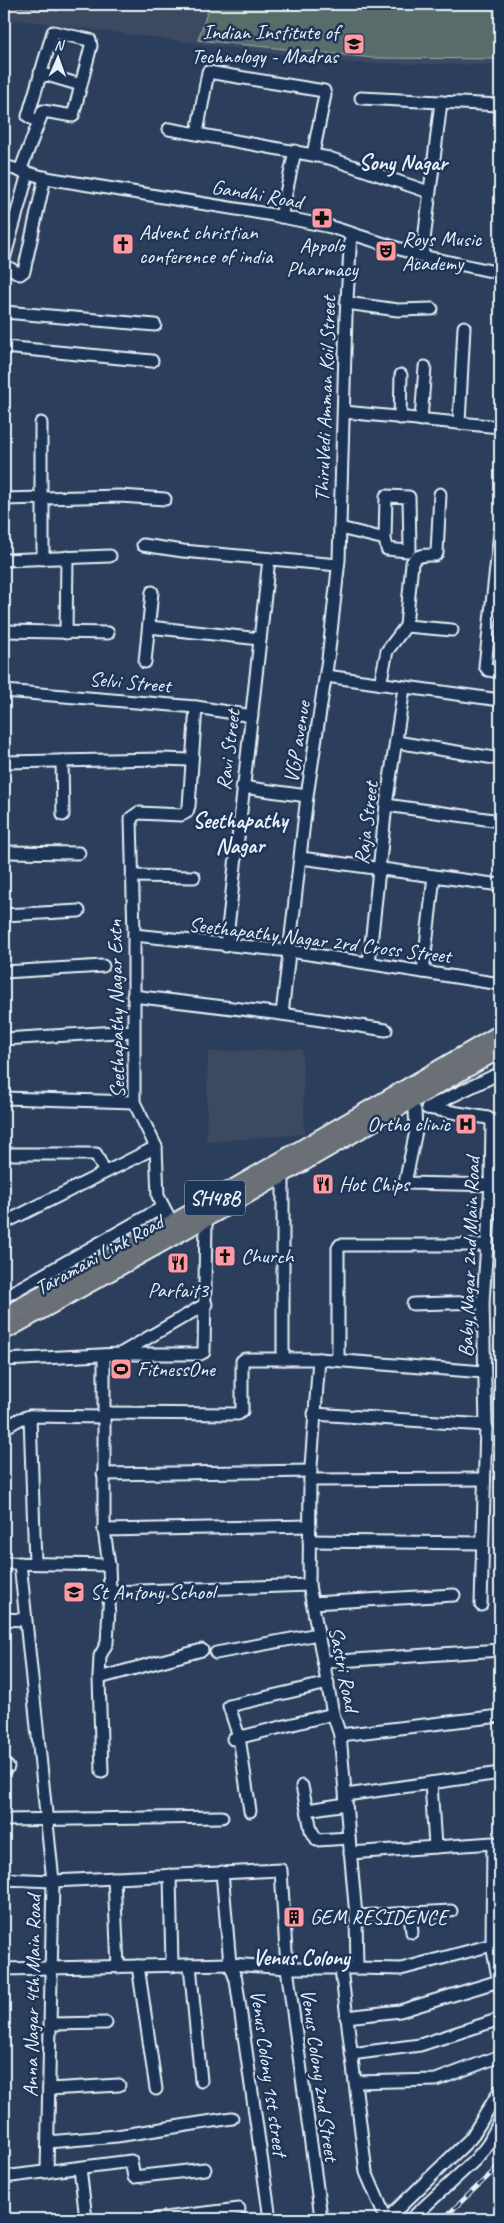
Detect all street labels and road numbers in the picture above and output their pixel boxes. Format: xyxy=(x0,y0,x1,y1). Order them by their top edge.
street label: Gandhi Road xyxy=(210,173,308,215)
street label: ThiruVedi Amman Koil Street xyxy=(308,294,342,502)
street label: Selvi Street xyxy=(88,665,174,699)
street label: VGP avenue xyxy=(278,697,317,785)
street label: Ravi Street xyxy=(210,706,246,792)
street label: Raja Street xyxy=(348,778,384,866)
street label: Seethapathy Nagar 2rd Cross Street xyxy=(187,911,455,969)
street label: Seethapathy Nagar Extn xyxy=(101,919,131,1099)
street label: Baby Nagar 2nd Main Road xyxy=(453,1152,486,1358)
road number: SH48B xyxy=(185,1180,245,1216)
street label: Taramani Link Road xyxy=(30,1208,170,1301)
street label: Sastri Road xyxy=(323,1624,366,1717)
street label: Anna Nagar 4th Main Road xyxy=(17,1891,47,2097)
street label: Venus Colony 2nd Street xyxy=(295,1987,345,2165)
street label: Venus Colony 1st street xyxy=(245,1988,294,2161)

